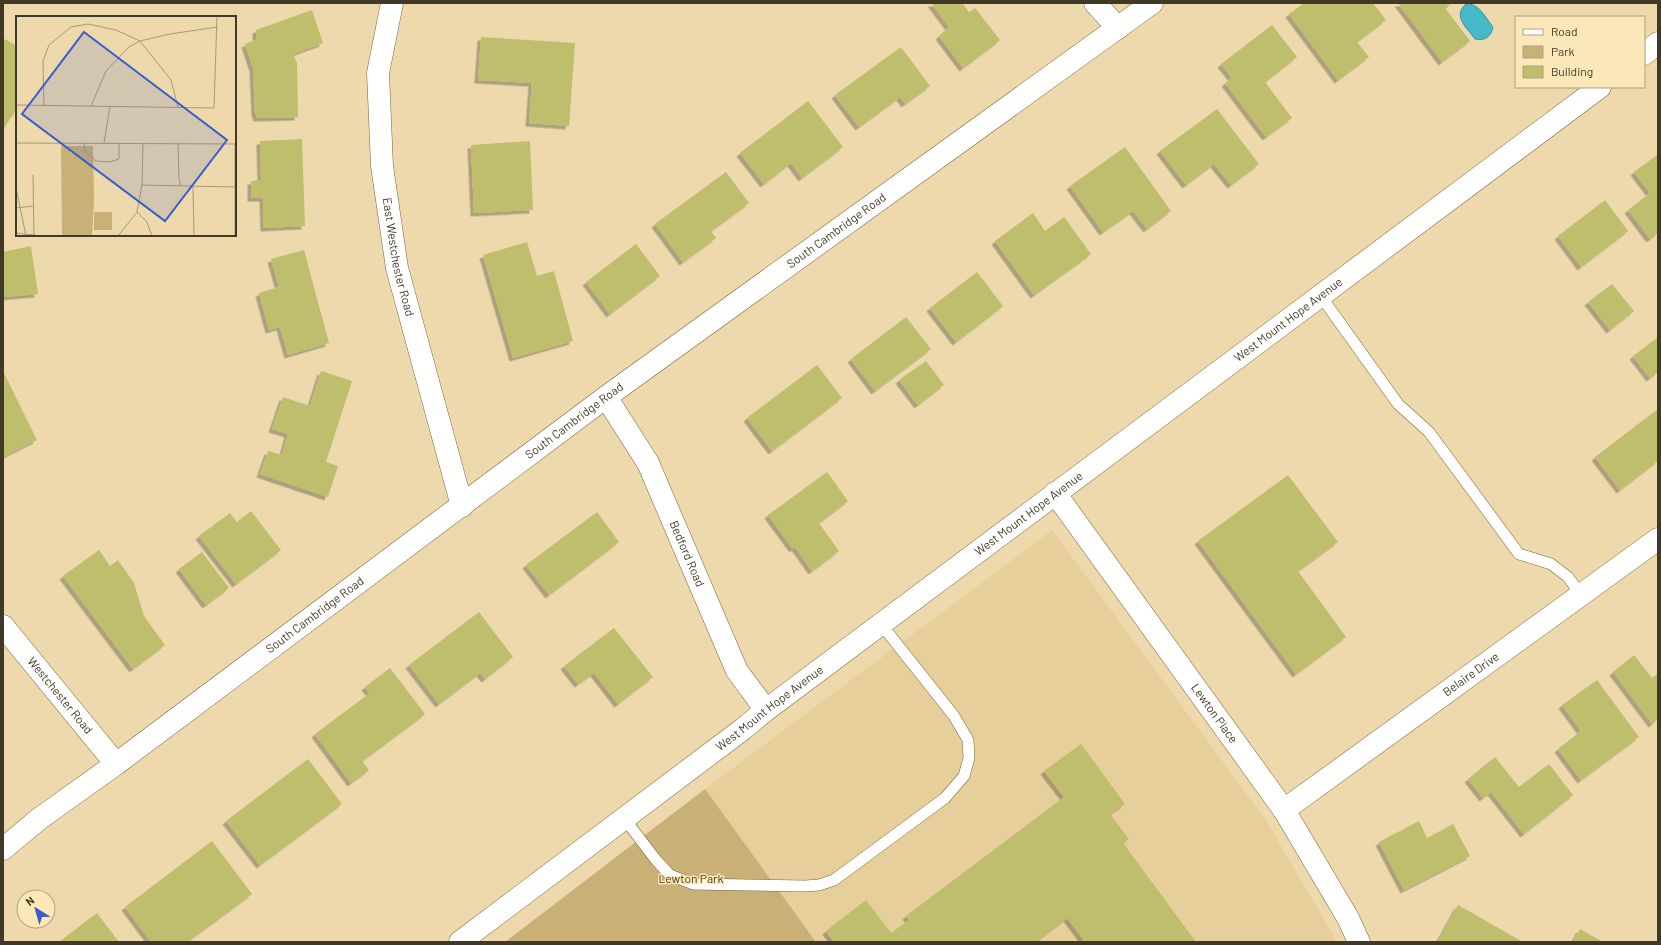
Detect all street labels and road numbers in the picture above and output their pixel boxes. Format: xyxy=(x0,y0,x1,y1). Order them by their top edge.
street label: South Cambridge Road xyxy=(784,189,888,270)
street label: East Westchester Road xyxy=(381,197,418,318)
street label: West Mount Hope Avenue xyxy=(1231,274,1345,364)
street label: South Cambridge Road xyxy=(522,379,626,461)
street label: West Mount Hope Avenue xyxy=(971,468,1085,558)
street label: Bedford Road xyxy=(667,518,708,589)
street label: South Cambridge Road xyxy=(263,573,366,655)
street label: Belaire Drive xyxy=(1440,649,1501,699)
street label: Westchester Road xyxy=(25,654,96,736)
street label: West Mount Hope Avenue xyxy=(713,662,825,753)
street label: Lewton Place xyxy=(1189,680,1241,745)

